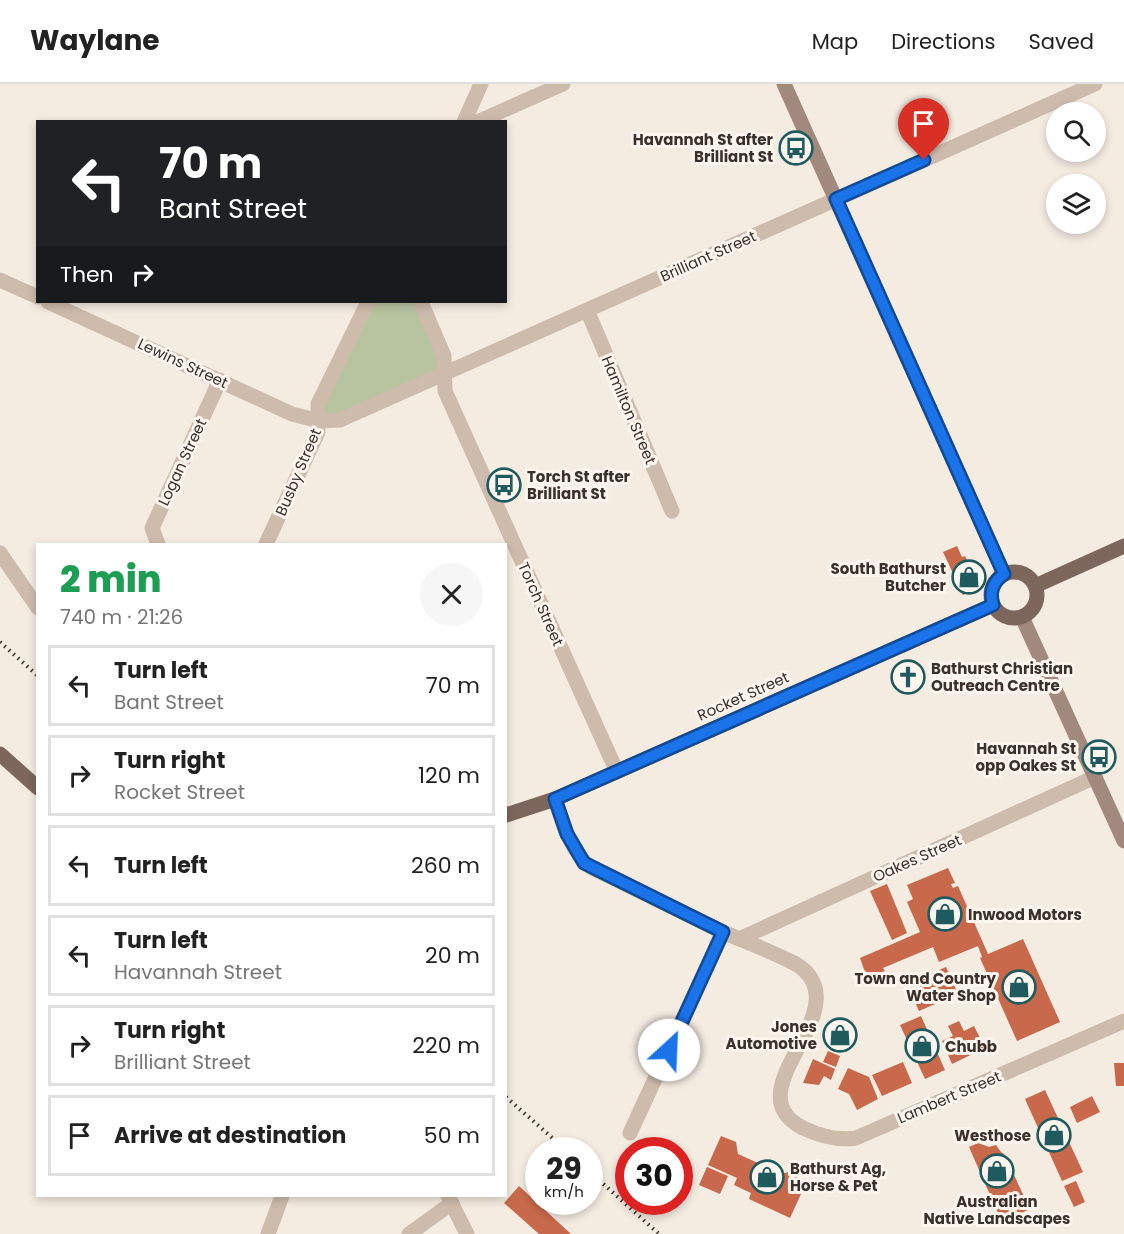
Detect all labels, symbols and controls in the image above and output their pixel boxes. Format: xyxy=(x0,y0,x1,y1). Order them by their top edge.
text: Waylane xyxy=(30,21,160,60)
text: Map xyxy=(812,27,858,56)
text: Directions xyxy=(891,27,995,56)
text: Saved xyxy=(1028,27,1094,56)
pin xyxy=(898,98,949,160)
map controls xyxy=(1046,102,1106,234)
button: search xyxy=(1046,102,1106,162)
icon: arrive xyxy=(907,107,940,140)
place label: Havannah St after Brilliant St xyxy=(633,129,774,167)
bus stop icon: Havannah St after Brilliant St xyxy=(778,130,814,166)
text: 70 m xyxy=(159,134,262,193)
icon: left xyxy=(60,144,138,222)
button: layers xyxy=(1046,174,1106,234)
text: Bant Street xyxy=(159,190,307,227)
street label: Brilliant Street xyxy=(657,226,759,286)
icon: right xyxy=(126,258,159,291)
text: Then xyxy=(60,259,114,290)
street label: Lewins Street xyxy=(135,333,231,393)
street label: Hamilton Street xyxy=(597,353,661,467)
street label: Logan Street xyxy=(153,415,211,509)
street label: Busby Street xyxy=(270,425,326,519)
place label: Torch St after Brilliant St xyxy=(527,466,631,504)
bus stop icon: Torch St after Brilliant St xyxy=(486,467,522,503)
text: 2 min xyxy=(60,554,162,605)
place label: South Bathurst Butcher xyxy=(830,558,947,596)
street label: Torch Street xyxy=(513,559,569,649)
shop icon: South Bathurst Butcher xyxy=(951,559,987,595)
button: close xyxy=(420,563,483,626)
text: 740 m · 21:26 xyxy=(60,603,183,631)
text: Turn left xyxy=(114,655,208,686)
place label: Bathurst Christian Outreach Centre xyxy=(931,658,1073,696)
church icon: Bathurst Christian Outreach Centre xyxy=(890,659,926,695)
street label: Rocket Street xyxy=(694,666,792,726)
icon: left xyxy=(63,669,96,702)
text: 70 m xyxy=(426,670,480,701)
text: Bant Street xyxy=(114,688,224,716)
place label: Havannah St opp Oakes St xyxy=(976,738,1076,776)
bus stop icon: Havannah St opp Oakes St xyxy=(1081,739,1117,775)
text: Turn right xyxy=(114,745,225,776)
icon: right xyxy=(63,759,96,792)
text: 120 m xyxy=(418,760,480,791)
text: Rocket Street xyxy=(114,778,245,806)
street label: Oakes Street xyxy=(869,829,965,887)
icon: left xyxy=(63,849,96,882)
text: Turn left xyxy=(114,850,208,881)
text: 260 m xyxy=(411,850,480,881)
shop icon: Inwood Motors xyxy=(927,896,963,932)
place label: Inwood Motors xyxy=(968,904,1082,925)
text: Turn left xyxy=(114,925,208,956)
icon: left xyxy=(63,939,96,972)
text: 20 m xyxy=(425,940,480,971)
text: Havannah Street xyxy=(114,958,282,986)
place label: Town and Country Water Shop xyxy=(854,968,997,1006)
shop icon: Town and Country Water Shop xyxy=(1001,969,1037,1005)
text: Turn right xyxy=(114,1015,225,1046)
place label: Jones Automotive xyxy=(726,1016,817,1054)
shop icon: Jones Automotive xyxy=(822,1017,858,1053)
position arrow xyxy=(637,1018,701,1082)
shop icon: Chubb xyxy=(904,1028,940,1064)
icon: right xyxy=(63,1029,96,1062)
text: 220 m xyxy=(412,1030,480,1061)
place label: Chubb xyxy=(945,1036,997,1057)
text: Brilliant Street xyxy=(114,1048,251,1076)
street label: Lambert Street xyxy=(894,1066,1004,1128)
shop icon: Westhose xyxy=(1036,1117,1072,1153)
icon: arrive xyxy=(63,1119,96,1152)
text: Arrive at destination xyxy=(114,1120,346,1151)
text: 50 m xyxy=(424,1120,480,1151)
place label: Westhose xyxy=(954,1125,1031,1146)
speed limit sign: 30 xyxy=(615,1137,693,1215)
text: 29 xyxy=(546,1147,582,1190)
shop icon: Australian Native Landscapes xyxy=(979,1153,1015,1189)
place label: Bathurst Ag, Horse & Pet xyxy=(790,1158,886,1196)
shop icon: Bathurst Ag, Horse & Pet xyxy=(749,1159,785,1195)
text: km/h xyxy=(544,1181,584,1202)
place label: Australian Native Landscapes xyxy=(924,1191,1070,1229)

